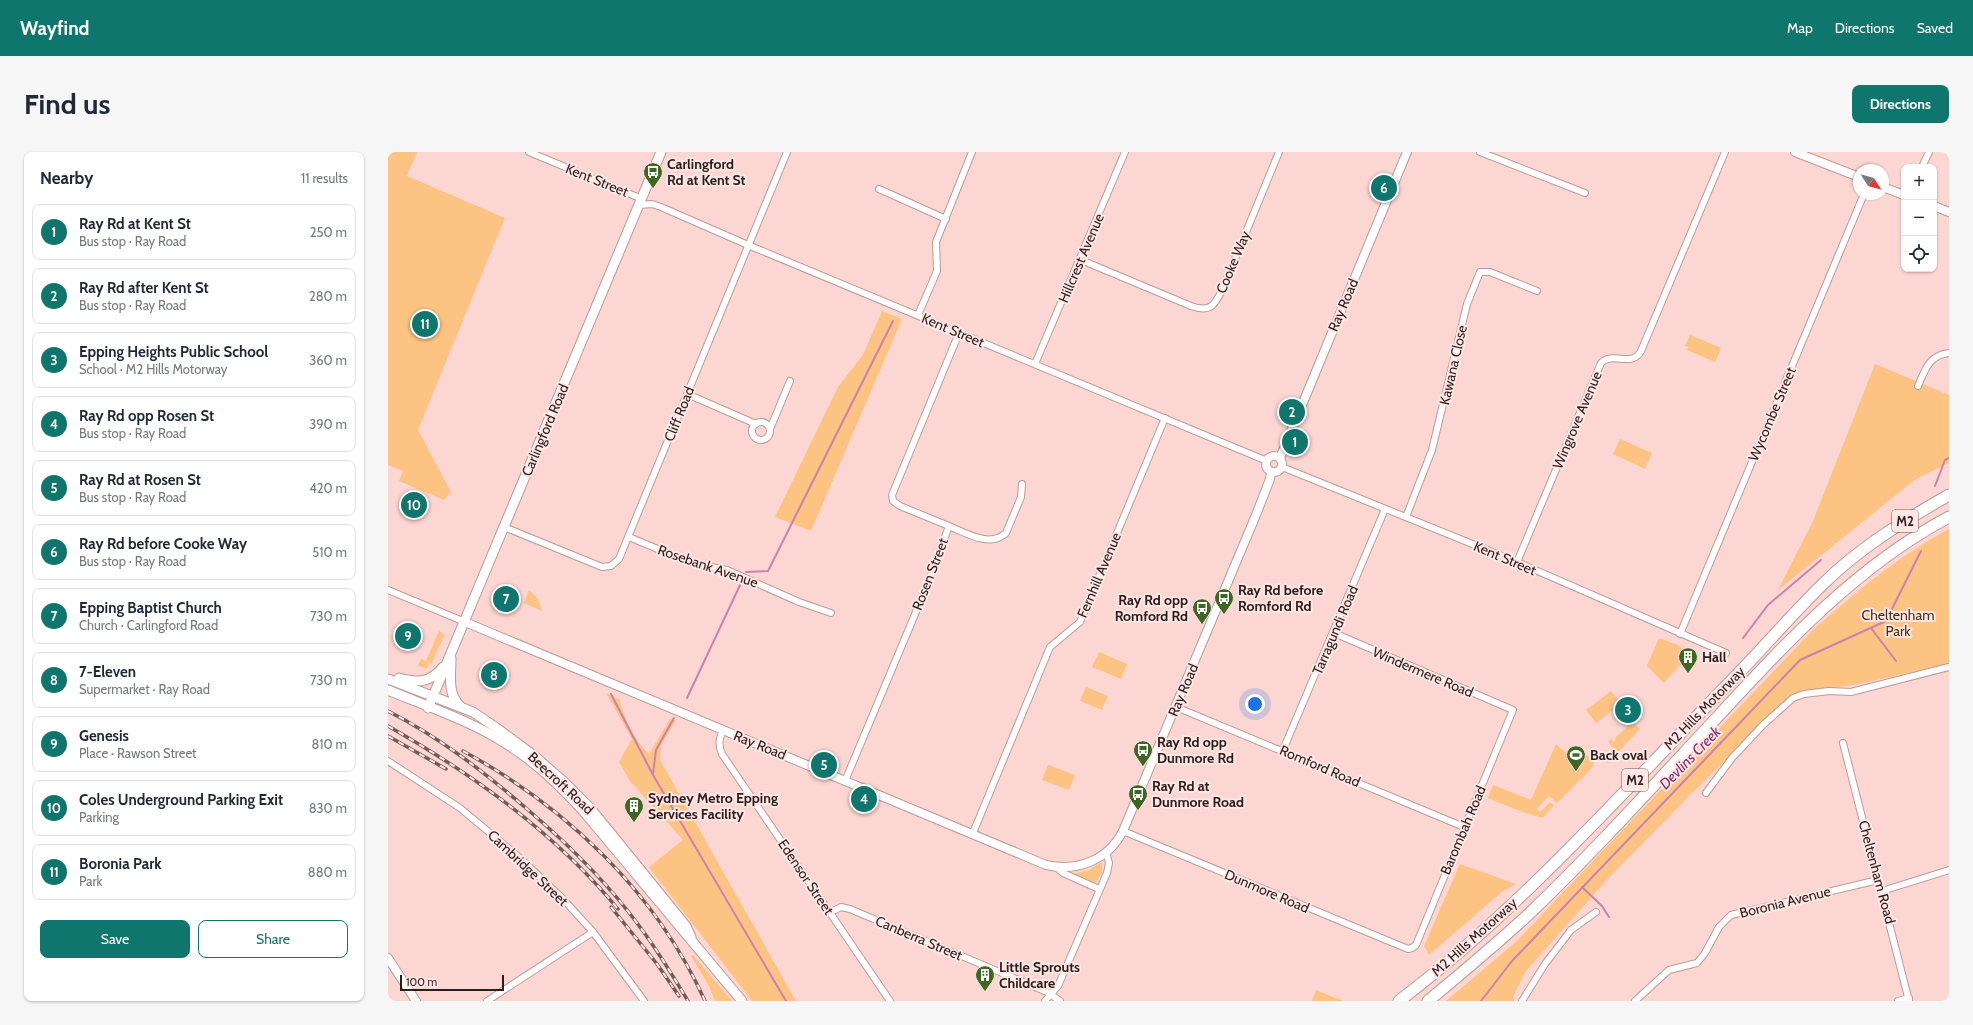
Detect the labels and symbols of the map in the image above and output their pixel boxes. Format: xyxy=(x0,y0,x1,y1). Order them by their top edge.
place label: Carlingford Rd at Kent St xyxy=(667,155,746,189)
street label: Kent Street xyxy=(563,159,631,201)
bus stop icon: Carlingford Rd at Kent St xyxy=(642,161,664,189)
north arrow xyxy=(1853,164,1889,200)
pin: 6 xyxy=(1371,173,1397,203)
street label: Hillcrest Avenue xyxy=(1054,211,1108,305)
street label: Cooke Way xyxy=(1212,228,1254,296)
street label: Ray Road xyxy=(1324,276,1362,334)
pin: 11 xyxy=(412,309,438,339)
street label: Kent Street xyxy=(919,309,987,351)
street label: Kawana Close xyxy=(1435,323,1471,407)
street label: Wycombe Street xyxy=(1744,364,1800,464)
street label: Wingrove Avenue xyxy=(1548,369,1606,471)
street label: Carlingford Road xyxy=(517,381,573,479)
street label: Cliff Road xyxy=(660,384,698,444)
pin: 2 xyxy=(1279,397,1305,427)
pin: 1 xyxy=(1282,427,1308,457)
pin: 10 xyxy=(401,490,427,520)
road number: M2 xyxy=(1892,510,1918,532)
street label: Fernhill Avenue xyxy=(1073,530,1125,620)
street label: Rosen Street xyxy=(908,535,952,613)
street label: Kent Street xyxy=(1471,537,1539,579)
street label: Rosebank Avenue xyxy=(655,540,761,592)
place label: Ray Rd before Romford Rd xyxy=(1238,581,1323,615)
street label: Tarragundi Road xyxy=(1308,583,1362,677)
pin: 7 xyxy=(493,584,519,614)
bus stop icon: Ray Rd before Romford Rd xyxy=(1213,587,1235,615)
place label: Ray Rd opp Romford Rd xyxy=(1115,591,1188,625)
bus stop icon: Ray Rd opp Romford Rd xyxy=(1191,597,1213,625)
park label: Cheltenham Park xyxy=(1862,606,1934,640)
pin: 9 xyxy=(395,621,421,651)
street label: Windermere Road xyxy=(1370,643,1476,701)
building icon: Hall xyxy=(1677,646,1699,674)
place label: Hall xyxy=(1702,648,1727,666)
pin: 8 xyxy=(481,660,507,690)
street label: Ray Road xyxy=(1164,661,1202,719)
street label: M2 Hills Motorway xyxy=(1660,662,1748,754)
your location xyxy=(1245,694,1265,714)
pin: 3 xyxy=(1615,695,1641,725)
water label: Devlins Creek xyxy=(1656,723,1725,793)
street label: Ray Road xyxy=(731,726,789,764)
place label: Ray Rd opp Dunmore Rd xyxy=(1157,733,1234,767)
bus stop icon: Ray Rd opp Dunmore Rd xyxy=(1132,739,1154,767)
street label: Romford Road xyxy=(1277,741,1363,791)
sports icon: Back oval xyxy=(1565,744,1587,772)
place label: Back oval xyxy=(1590,746,1648,764)
street label: Beecroft Road xyxy=(524,748,598,818)
pin: 5 xyxy=(811,750,837,780)
road number: M2 xyxy=(1622,769,1648,791)
place label: Ray Rd at Dunmore Road xyxy=(1152,777,1244,811)
bus stop icon: Ray Rd at Dunmore Road xyxy=(1127,783,1149,811)
street label: Barombah Road xyxy=(1436,783,1490,877)
pin: 4 xyxy=(851,784,877,814)
place label: Sydney Metro Epping Services Facility xyxy=(648,789,778,823)
building icon: Sydney Metro Epping Services Facility xyxy=(623,795,645,823)
street label: Cheltenham Road xyxy=(1855,818,1899,926)
street label: Cambridge Street xyxy=(484,826,572,910)
street label: Edensor Street xyxy=(774,836,838,918)
street label: Dunmore Road xyxy=(1222,865,1312,917)
street label: Boronia Avenue xyxy=(1738,882,1832,922)
street label: M2 Hills Motorway xyxy=(1427,894,1521,980)
street label: Canberra Street xyxy=(873,912,965,965)
place label: Little Sprouts Childcare xyxy=(999,958,1080,992)
building icon: Little Sprouts Childcare xyxy=(974,964,996,992)
scale bar xyxy=(400,973,504,992)

